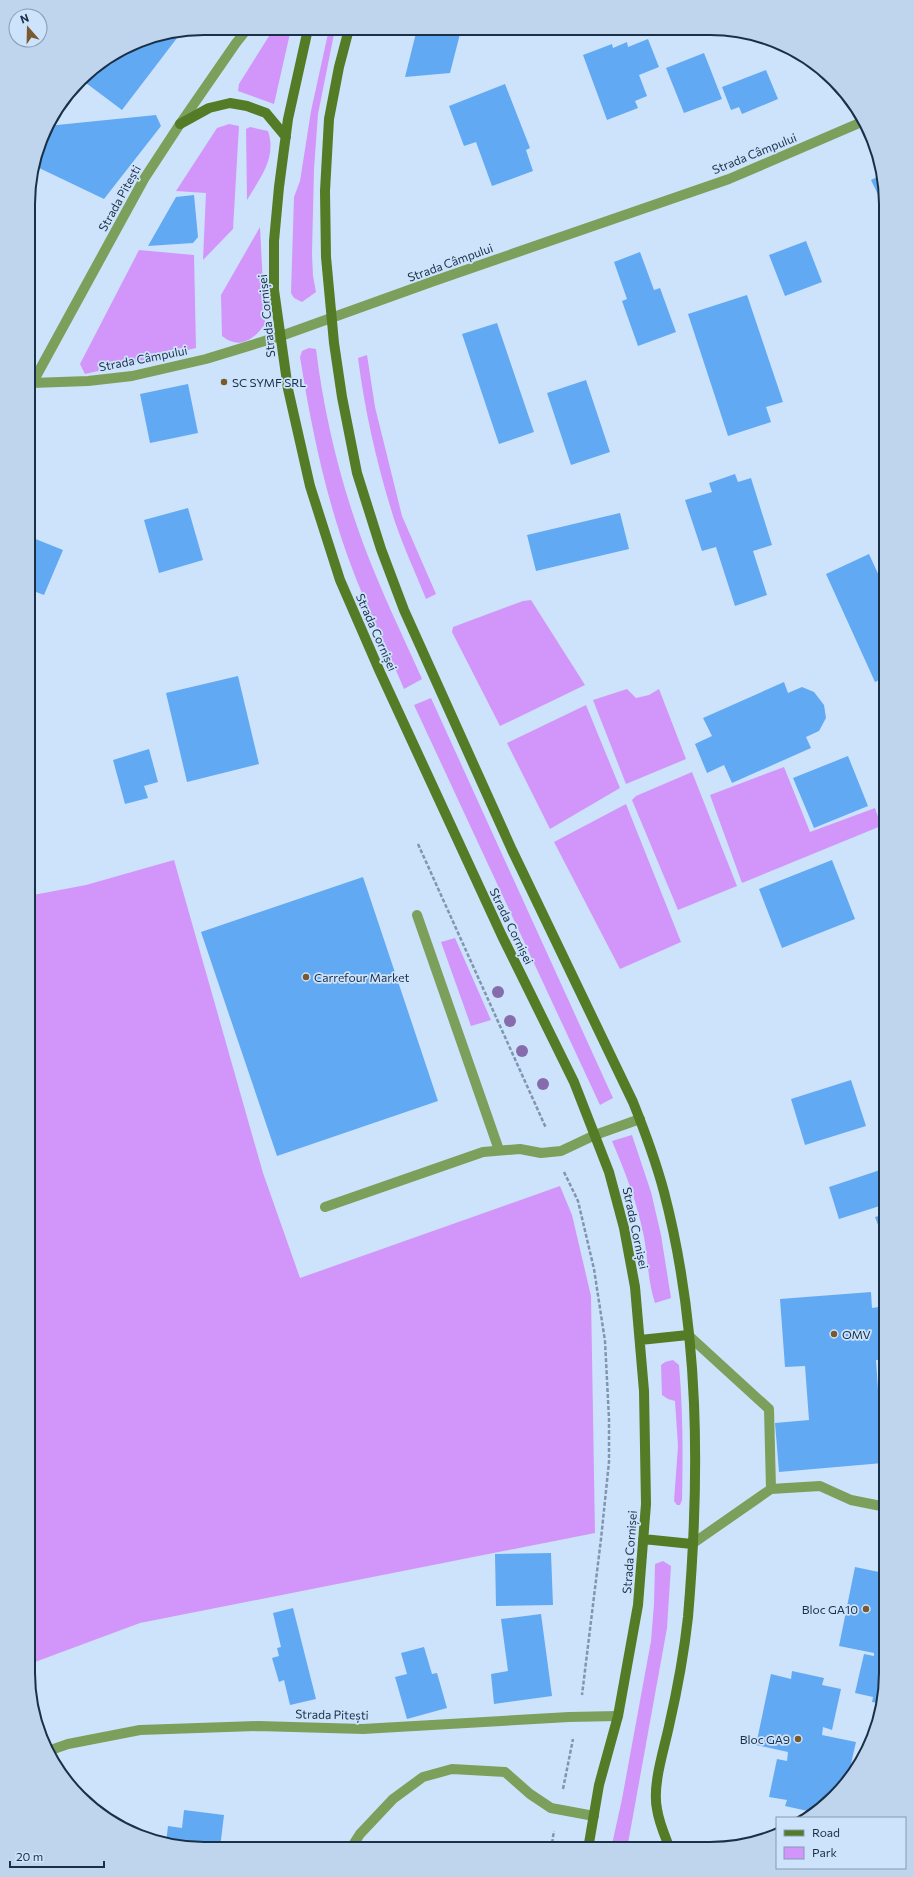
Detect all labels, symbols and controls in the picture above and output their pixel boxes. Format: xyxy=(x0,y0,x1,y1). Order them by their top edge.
north arrow xyxy=(8,8,48,48)
text: N xyxy=(18,11,31,26)
street label: Strada Câmpului xyxy=(710,130,798,176)
street label: Strada Pitești xyxy=(95,162,144,234)
street label: Strada Câmpului xyxy=(405,240,495,284)
street label: Strada Cornișei xyxy=(255,274,278,358)
street label: Strada Câmpului xyxy=(98,343,188,373)
place label: SC SYMF SRL xyxy=(232,375,306,389)
marker: SC SYMF SRL xyxy=(219,377,229,387)
street label: Strada Cornișei xyxy=(353,591,400,673)
street label: Strada Cornișei xyxy=(487,885,537,967)
place label: Carrefour Market xyxy=(314,970,409,984)
marker: Carrefour Market xyxy=(301,972,311,982)
street label: Strada Cornișei xyxy=(620,1186,652,1270)
place label: OMV xyxy=(842,1327,871,1341)
marker: OMV xyxy=(829,1329,839,1339)
street label: Strada Cornișei xyxy=(619,1510,640,1594)
place label: Bloc GA10 xyxy=(802,1602,858,1616)
marker: Bloc GA10 xyxy=(861,1604,871,1614)
street label: Strada Pitești xyxy=(295,1706,369,1723)
place label: Bloc GA9 xyxy=(740,1732,790,1746)
marker: Bloc GA9 xyxy=(793,1734,803,1744)
legend xyxy=(776,1817,906,1869)
text: Road xyxy=(812,1825,840,1839)
scale bar xyxy=(10,1843,104,1869)
text: Park xyxy=(812,1845,838,1859)
text: 20 m xyxy=(16,1849,43,1863)

